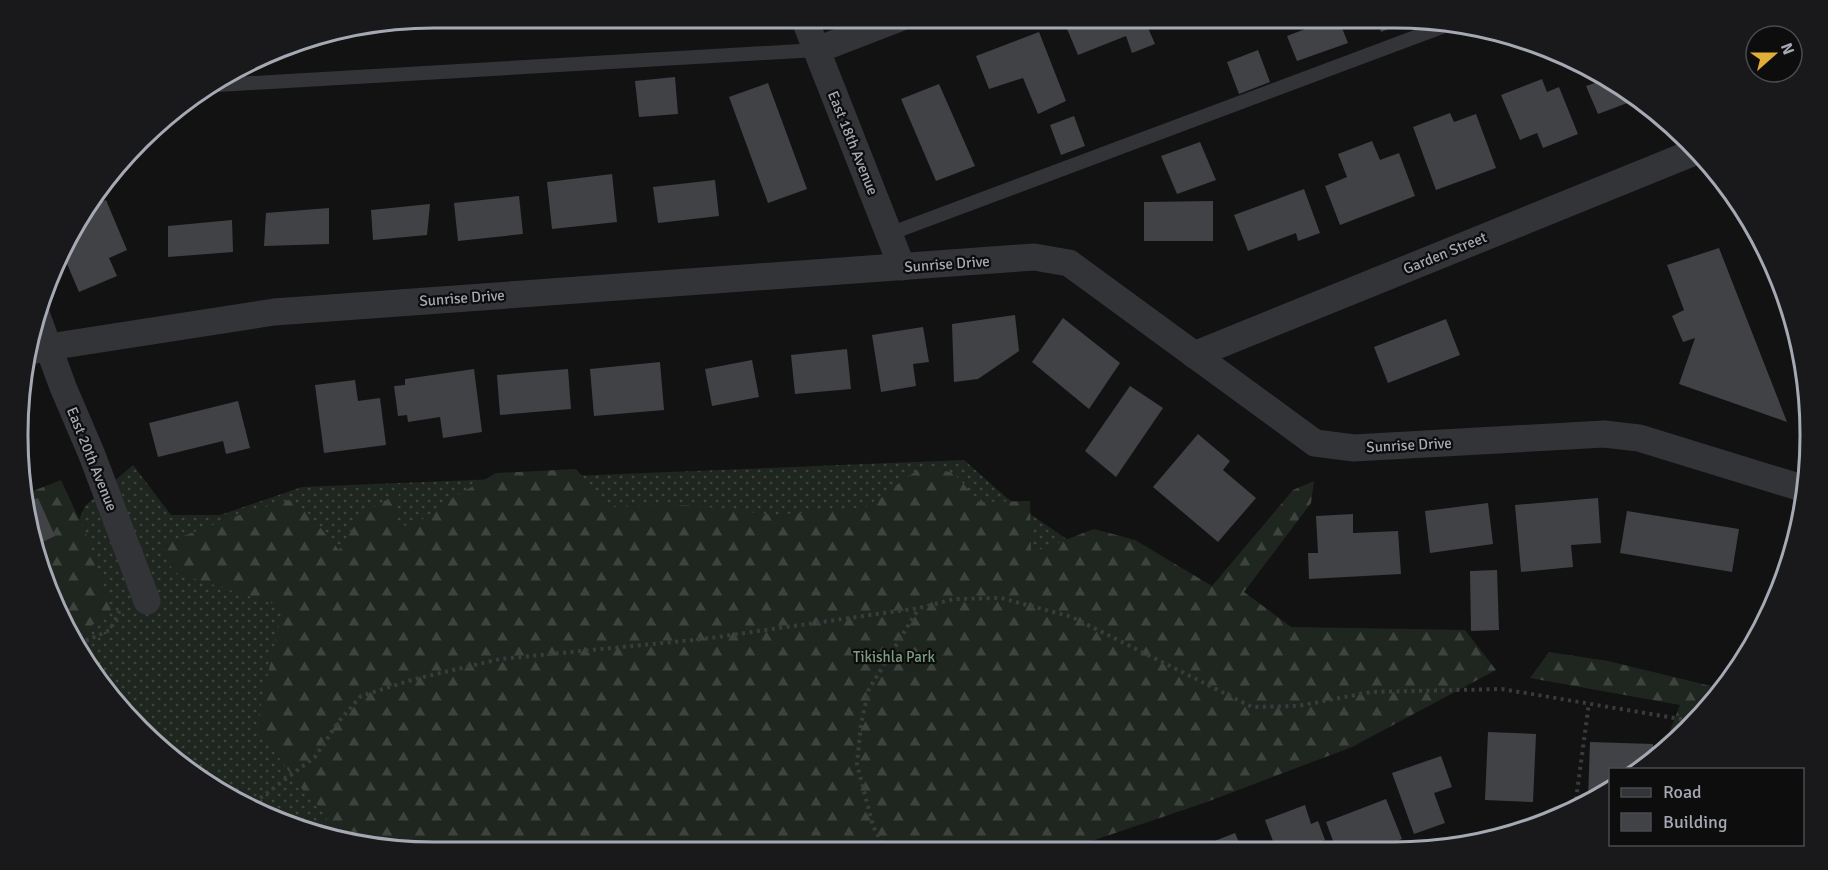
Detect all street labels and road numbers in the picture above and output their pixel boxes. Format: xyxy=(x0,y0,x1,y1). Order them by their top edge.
street label: East 18th Avenue xyxy=(824,88,882,198)
street label: Garden Street xyxy=(1401,228,1489,278)
street label: Sunrise Drive xyxy=(904,252,990,276)
street label: Sunrise Drive xyxy=(419,286,505,310)
street label: East 20th Avenue xyxy=(63,404,121,514)
street label: Sunrise Drive xyxy=(1366,434,1452,456)

